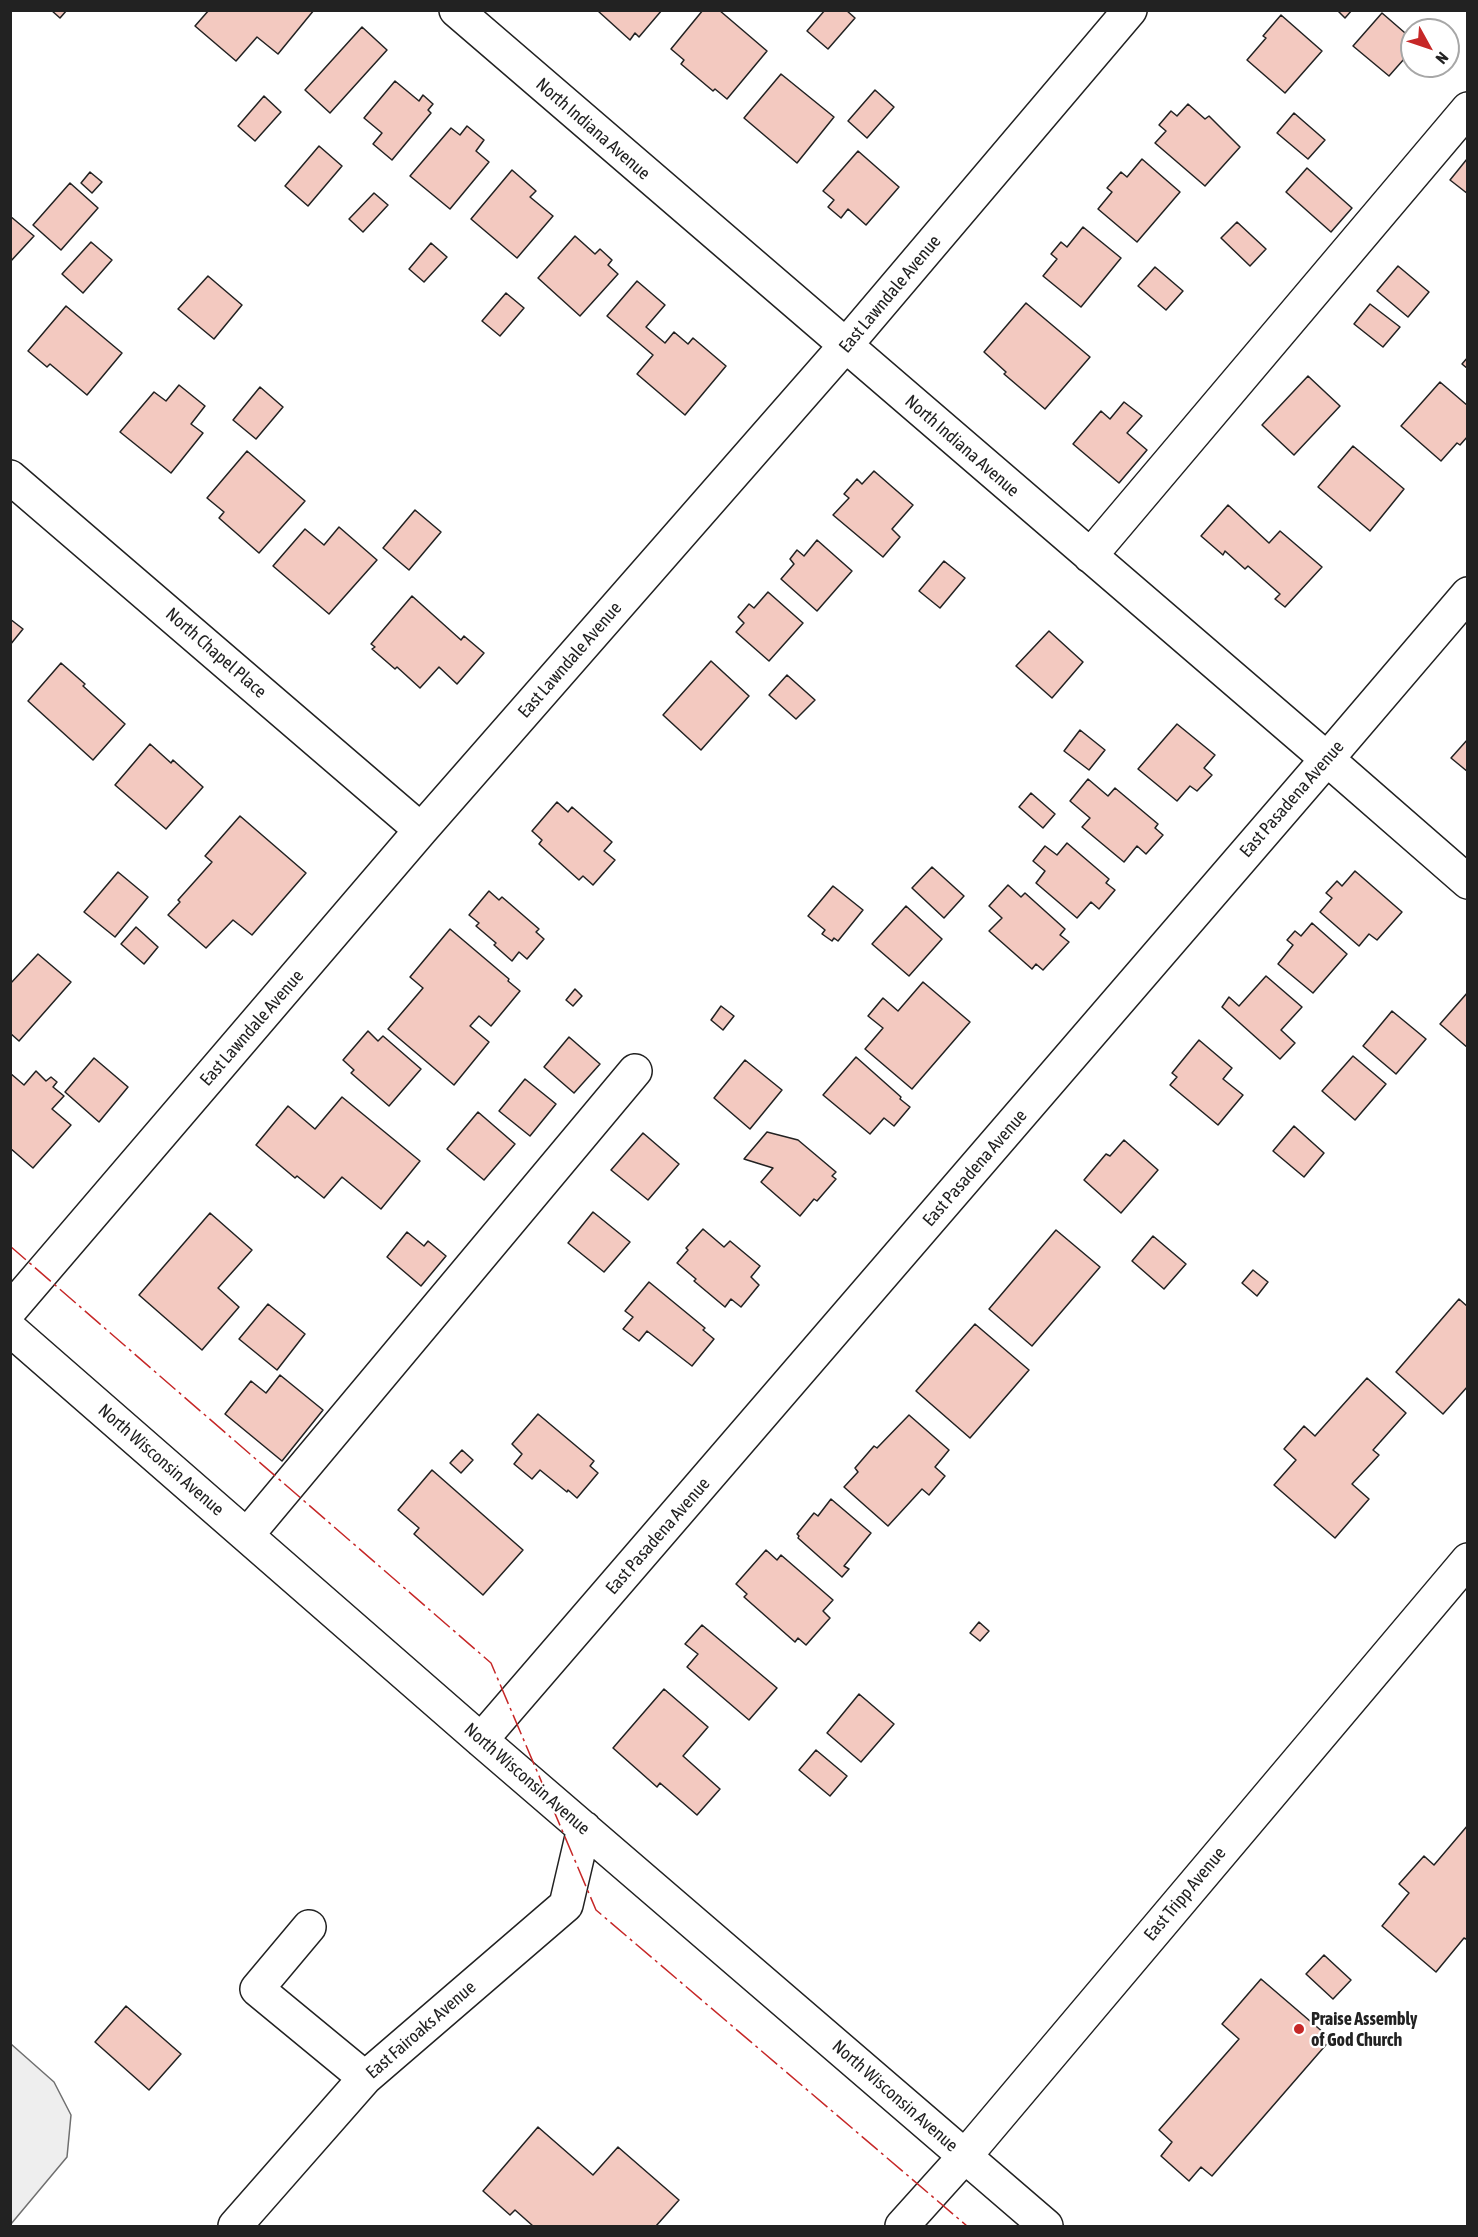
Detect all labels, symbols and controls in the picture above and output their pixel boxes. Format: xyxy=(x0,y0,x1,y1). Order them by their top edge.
north arrow xyxy=(1400,18,1460,78)
text: N xyxy=(1432,49,1452,68)
street label: North Indiana Avenue xyxy=(531,74,655,184)
street label: East Lawndale Avenue xyxy=(835,231,945,357)
street label: North Indiana Avenue xyxy=(900,391,1024,501)
street label: East Lawndale Avenue xyxy=(514,598,626,722)
street label: North Chapel Place xyxy=(161,603,271,703)
street label: East Pasadena Avenue xyxy=(1235,736,1349,862)
street label: East Lawndale Avenue xyxy=(196,966,308,1090)
street label: East Pasadena Avenue xyxy=(918,1105,1032,1231)
street label: North Wisconsin Avenue xyxy=(94,1400,228,1520)
street label: East Pasadena Avenue xyxy=(601,1473,715,1599)
street label: North Wisconsin Avenue xyxy=(460,1719,594,1839)
street label: East Tripp Avenue xyxy=(1140,1843,1230,1945)
street label: East Fairoaks Avenue xyxy=(362,1977,480,2083)
place label: Praise Assembly of God Church xyxy=(1311,2008,1417,2050)
marker: Praise Assembly of God Church xyxy=(1292,2022,1306,2036)
street label: North Wisconsin Avenue xyxy=(828,2036,962,2156)

